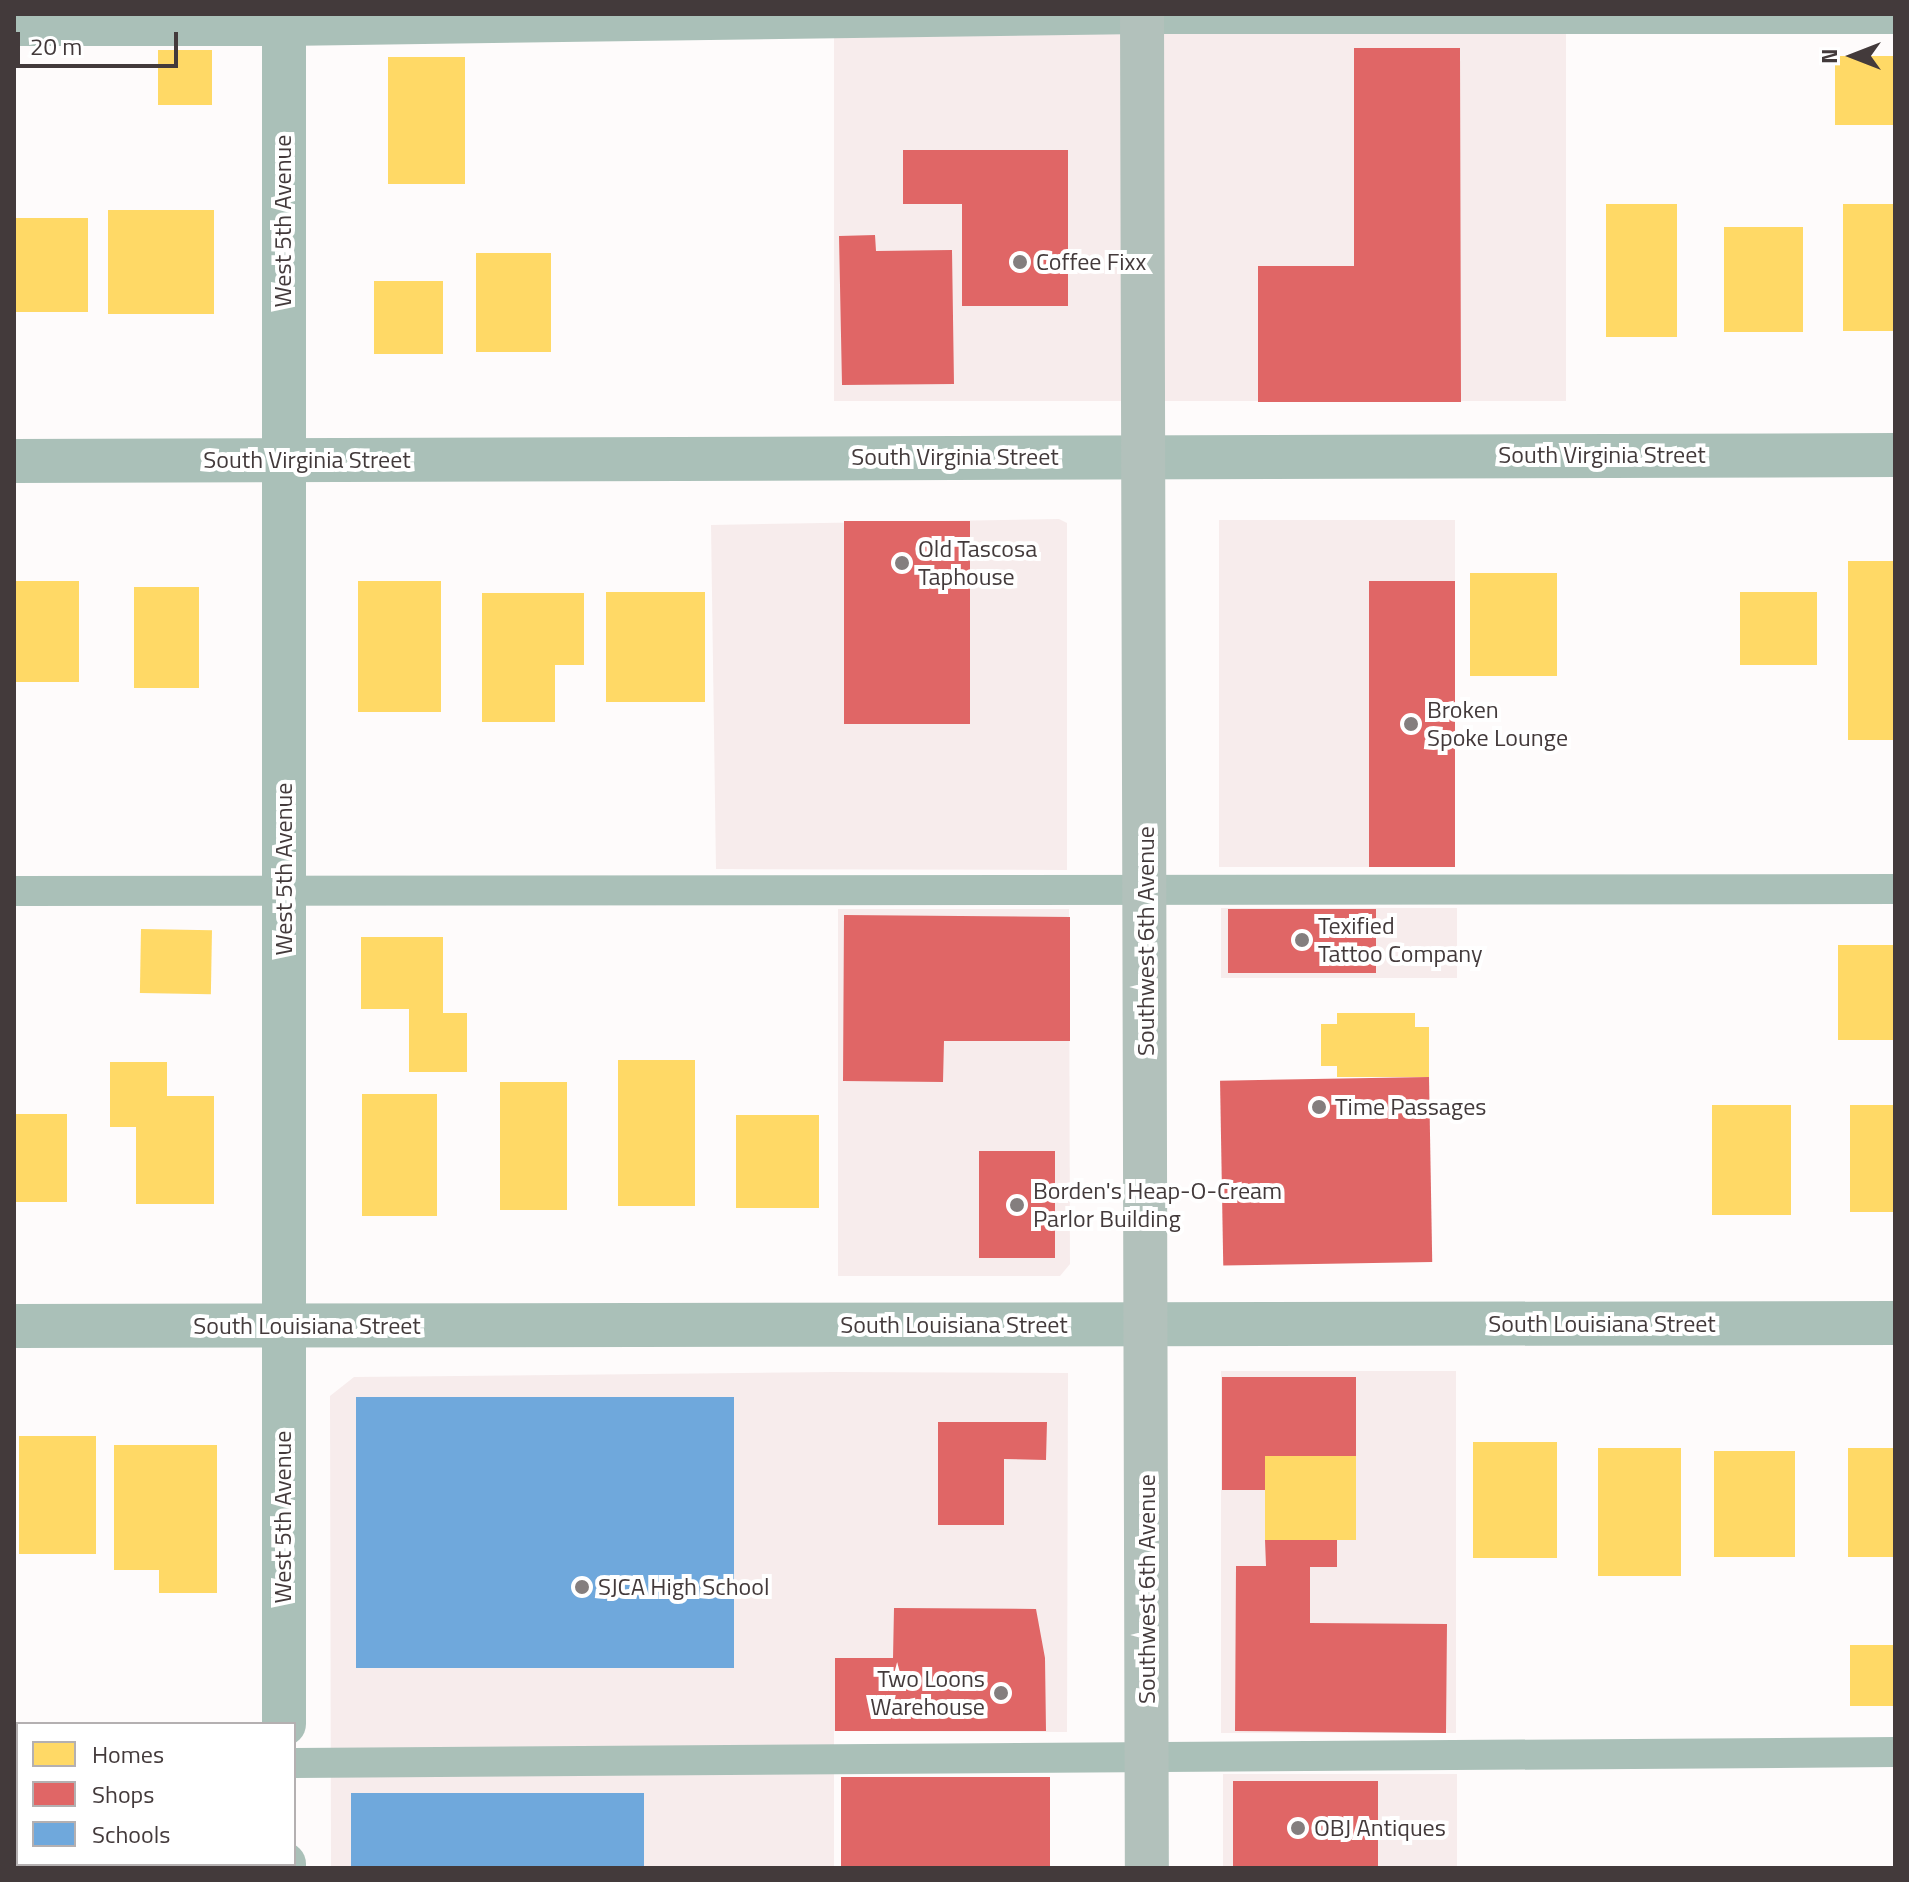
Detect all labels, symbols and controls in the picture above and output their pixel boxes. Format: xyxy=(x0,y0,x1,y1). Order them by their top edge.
scale bar xyxy=(20,16,182,66)
north arrow xyxy=(1813,16,1893,96)
text: 20 m xyxy=(30,28,82,64)
text: N xyxy=(1812,48,1846,64)
street label: West 5th Avenue xyxy=(269,135,297,307)
place label: Coffee Fixx xyxy=(1036,248,1146,276)
marker: Coffee Fixx xyxy=(1011,253,1029,271)
street label: South Virginia Street xyxy=(1498,441,1706,469)
street label: South Virginia Street xyxy=(851,443,1059,471)
street label: South Virginia Street xyxy=(203,446,411,474)
place label: Old Tascosa Taphouse xyxy=(918,535,1037,591)
marker: Old Tascosa Taphouse xyxy=(893,554,911,572)
place label: Broken Spoke Lounge xyxy=(1427,696,1568,752)
marker: Broken Spoke Lounge xyxy=(1402,715,1420,733)
street label: West 5th Avenue xyxy=(270,783,298,955)
street label: Southwest 6th Avenue xyxy=(1132,826,1160,1056)
place label: Texified Tattoo Company xyxy=(1318,912,1483,968)
marker: Texified Tattoo Company xyxy=(1293,931,1311,949)
place label: Time Passages xyxy=(1335,1093,1486,1121)
marker: Time Passages xyxy=(1310,1098,1328,1116)
place label: Borden's Heap-O-Cream Parlor Building xyxy=(1033,1177,1282,1233)
marker: Borden's Heap-O-Cream Parlor Building xyxy=(1008,1196,1026,1214)
street label: South Louisiana Street xyxy=(1488,1310,1716,1338)
street label: South Louisiana Street xyxy=(840,1311,1068,1339)
street label: South Louisiana Street xyxy=(193,1312,421,1340)
street label: West 5th Avenue xyxy=(269,1431,297,1603)
street label: Southwest 6th Avenue xyxy=(1133,1474,1161,1704)
place label: SJCA High School xyxy=(598,1573,769,1601)
marker: SJCA High School xyxy=(573,1578,591,1596)
place label: Two Loons Warehouse xyxy=(870,1665,985,1721)
marker: Two Loons Warehouse xyxy=(992,1684,1010,1702)
legend xyxy=(16,1722,296,1866)
text: Homes xyxy=(92,1736,164,1772)
text: Shops xyxy=(92,1776,154,1812)
place label: OBJ Antiques xyxy=(1314,1814,1446,1842)
text: Schools xyxy=(92,1816,170,1852)
marker: OBJ Antiques xyxy=(1289,1819,1307,1837)

